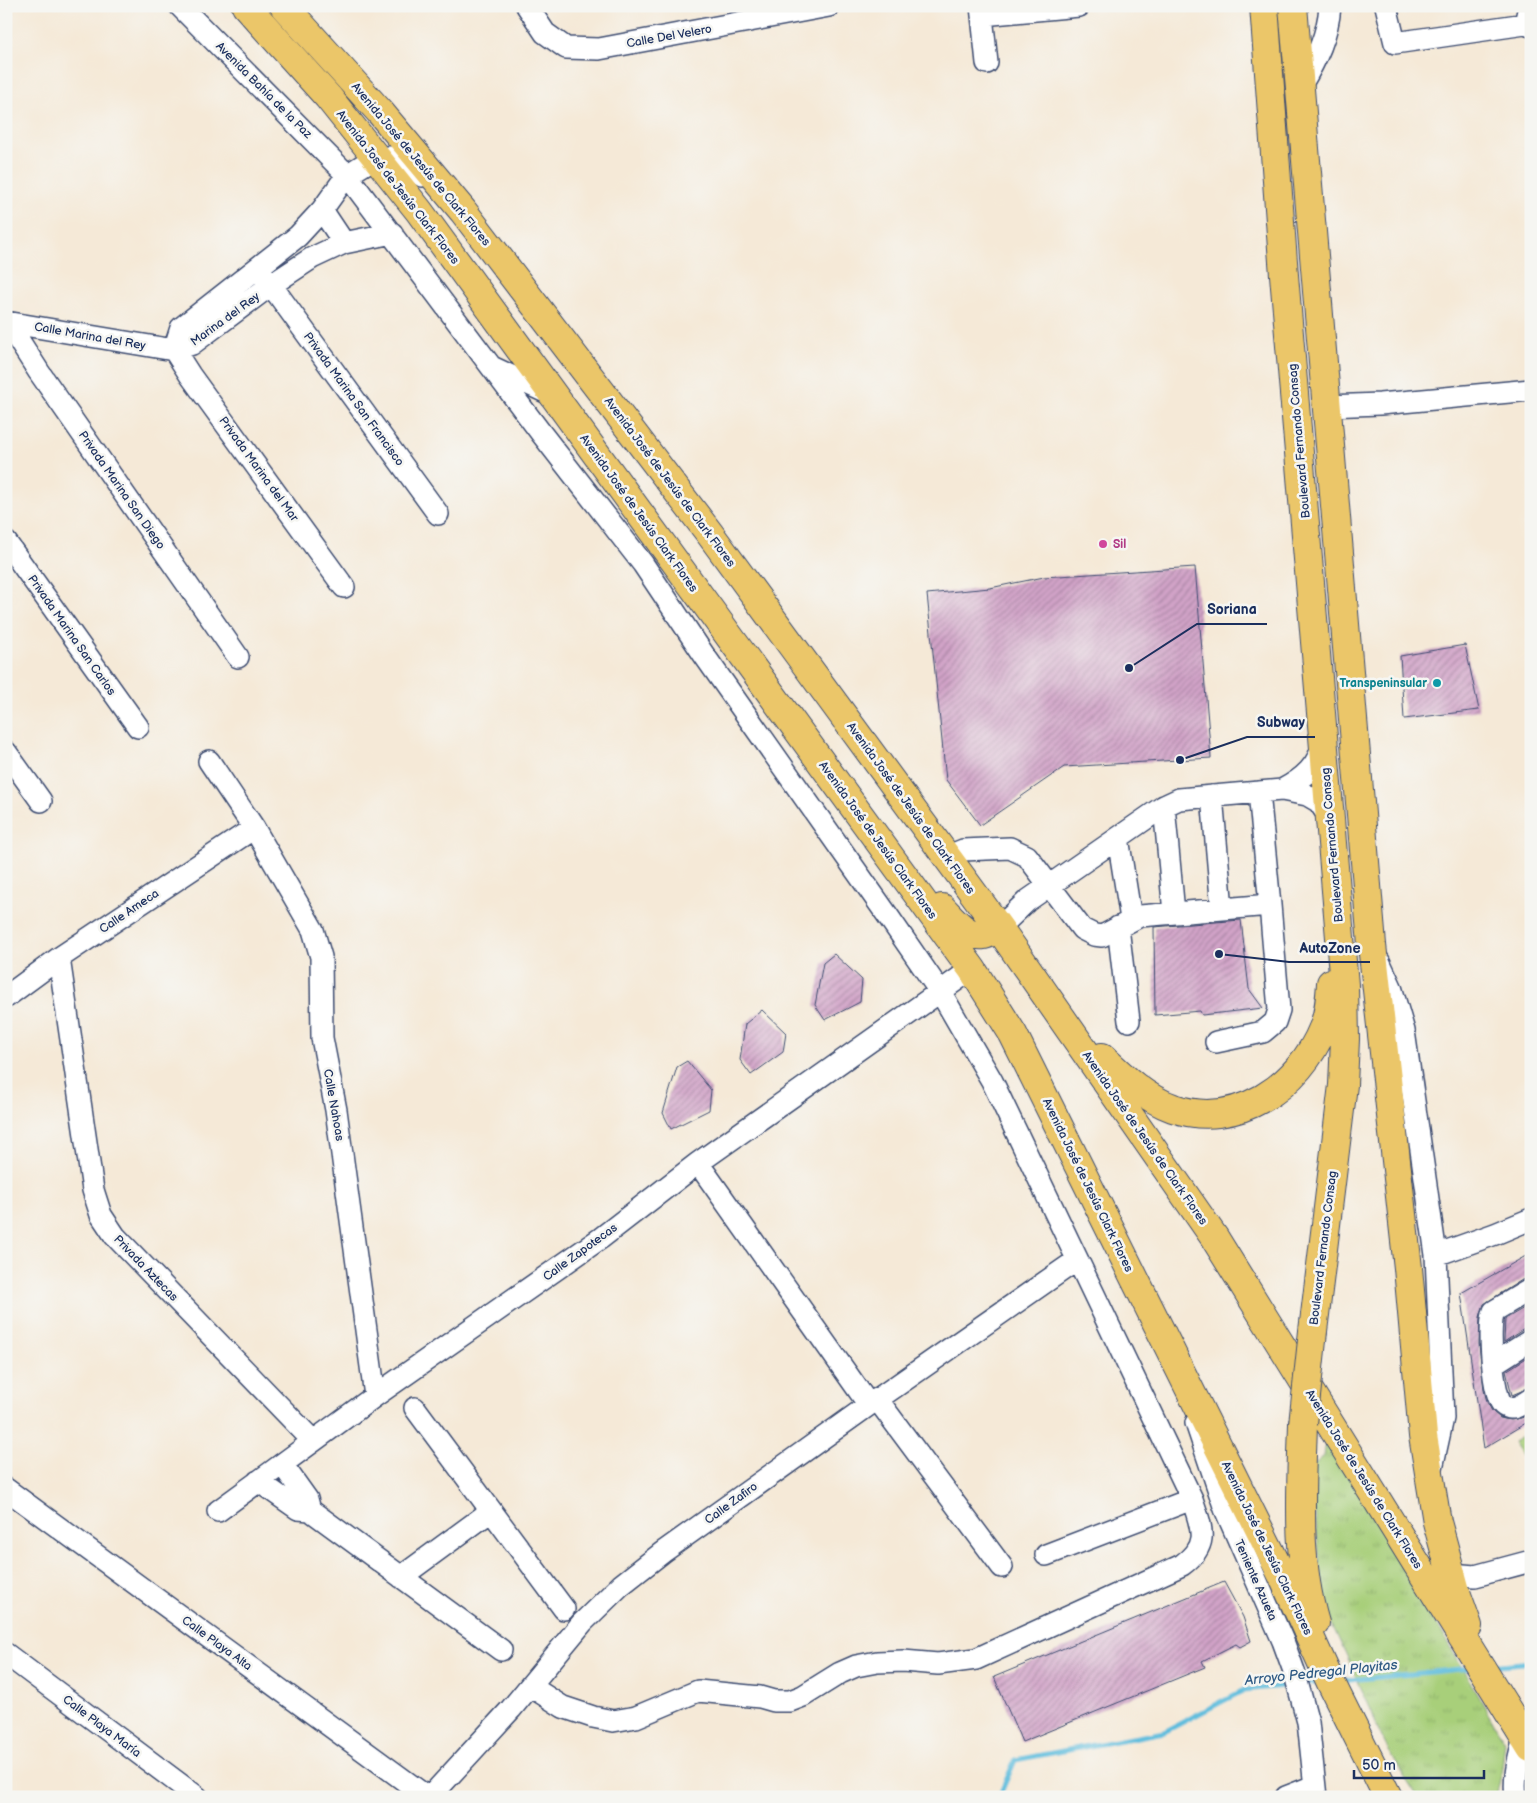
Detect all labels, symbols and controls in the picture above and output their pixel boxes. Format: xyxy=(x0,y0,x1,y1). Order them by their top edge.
street label: Calle Del Velero xyxy=(625,22,713,51)
street label: Avenida Bahía de la Paz xyxy=(212,39,315,142)
street label: Avenida José de Jesús de Clark Flores xyxy=(348,80,493,249)
street label: Avenida José de Jesús Clark Flores xyxy=(333,107,462,267)
street label: Marina del Rey xyxy=(188,289,263,350)
street label: Calle Marina del Rey xyxy=(33,319,147,354)
street label: Privada Marina San Francisco xyxy=(300,329,407,469)
street label: Boulevard Fernando Consag xyxy=(1285,363,1314,519)
street label: Avenida José de Jesús de Clark Flores xyxy=(601,394,738,570)
street label: Privada Marina del Mar xyxy=(215,414,302,525)
street label: Privada Marina San Diego xyxy=(75,428,168,552)
street label: Avenida José de Jesús Clark Flores xyxy=(576,431,701,595)
place label: Sil xyxy=(1113,537,1126,552)
marker: Sil xyxy=(1097,538,1109,550)
street label: Privada Marina San Carlos xyxy=(24,572,119,698)
callout: Soriana xyxy=(1197,595,1267,624)
text: Soriana xyxy=(1207,601,1257,618)
place label: Transpeninsular xyxy=(1340,676,1427,691)
marker: Transpeninsular xyxy=(1431,677,1443,689)
callout: Subway xyxy=(1247,708,1315,737)
text: Subway xyxy=(1257,714,1306,731)
street label: Avenida José de Jesús de Clark Flores xyxy=(843,719,978,897)
street label: Avenida José de Jesús Clark Flores xyxy=(815,758,940,922)
street label: Boulevard Fernando Consag xyxy=(1318,767,1347,923)
street label: Calle Ameca xyxy=(97,886,162,937)
callout: AutoZone xyxy=(1289,933,1370,962)
text: AutoZone xyxy=(1299,940,1360,957)
street label: Avenida José de Jesús de Clark Flores xyxy=(1079,1049,1211,1228)
street label: Calle Nahoas xyxy=(320,1068,347,1142)
street label: Avenida José de Jesús Clark Flores xyxy=(1039,1096,1136,1275)
street label: Boulevard Fernando Consag xyxy=(1307,1170,1340,1326)
street label: Calle Zapotecas xyxy=(540,1220,620,1284)
street label: Privada Aztecas xyxy=(110,1232,181,1305)
street label: Avenida José de Jesús de Clark Flores xyxy=(1302,1387,1425,1572)
street label: Avenida José de Jesús Clark Flores xyxy=(1218,1459,1315,1638)
street label: Calle Zafiro xyxy=(702,1479,761,1528)
street label: Teniente Azueta xyxy=(1231,1537,1280,1623)
street label: Calle Playa Alta xyxy=(179,1613,255,1674)
water label: Arroyo Pedregal Playitas xyxy=(1243,1656,1398,1689)
street label: Calle Playa María xyxy=(60,1692,144,1761)
scale bar xyxy=(1354,1748,1484,1780)
text: 50 m xyxy=(1362,1756,1396,1775)

